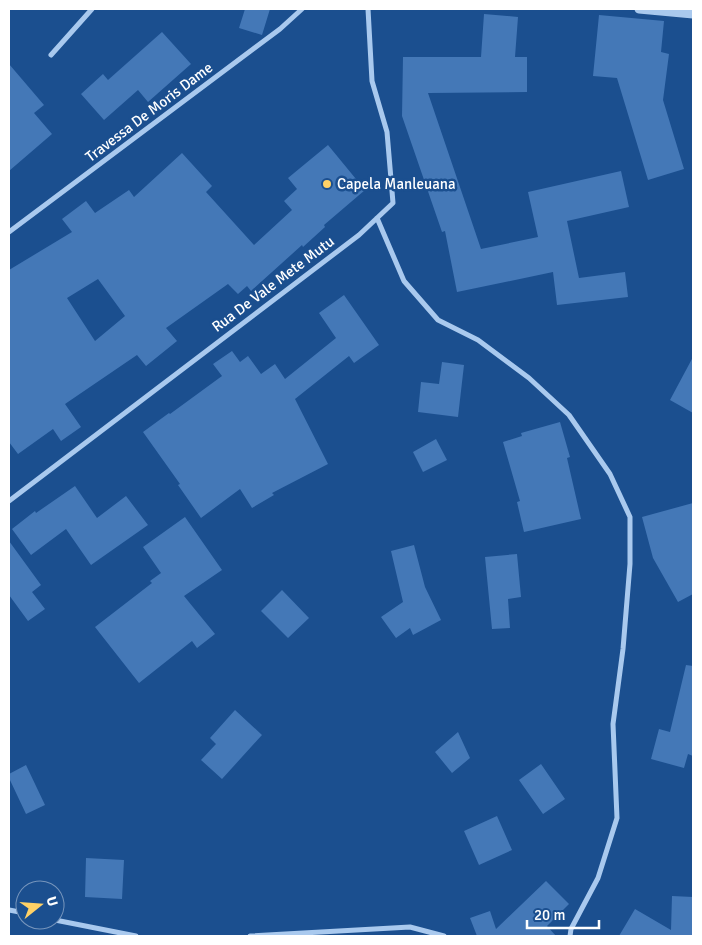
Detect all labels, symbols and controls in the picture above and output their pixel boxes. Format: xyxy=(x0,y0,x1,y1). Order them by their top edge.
street label: Travessa De Moris Dame xyxy=(82,58,216,166)
place label: Capela Manleuana xyxy=(337,175,456,193)
marker: Capela Manleuana xyxy=(321,178,333,190)
street label: Rua De Vale Mete Mutu xyxy=(208,232,338,336)
north arrow xyxy=(15,880,65,930)
text: U xyxy=(42,894,61,908)
scale bar xyxy=(527,898,600,930)
text: 20 m xyxy=(534,906,565,924)

